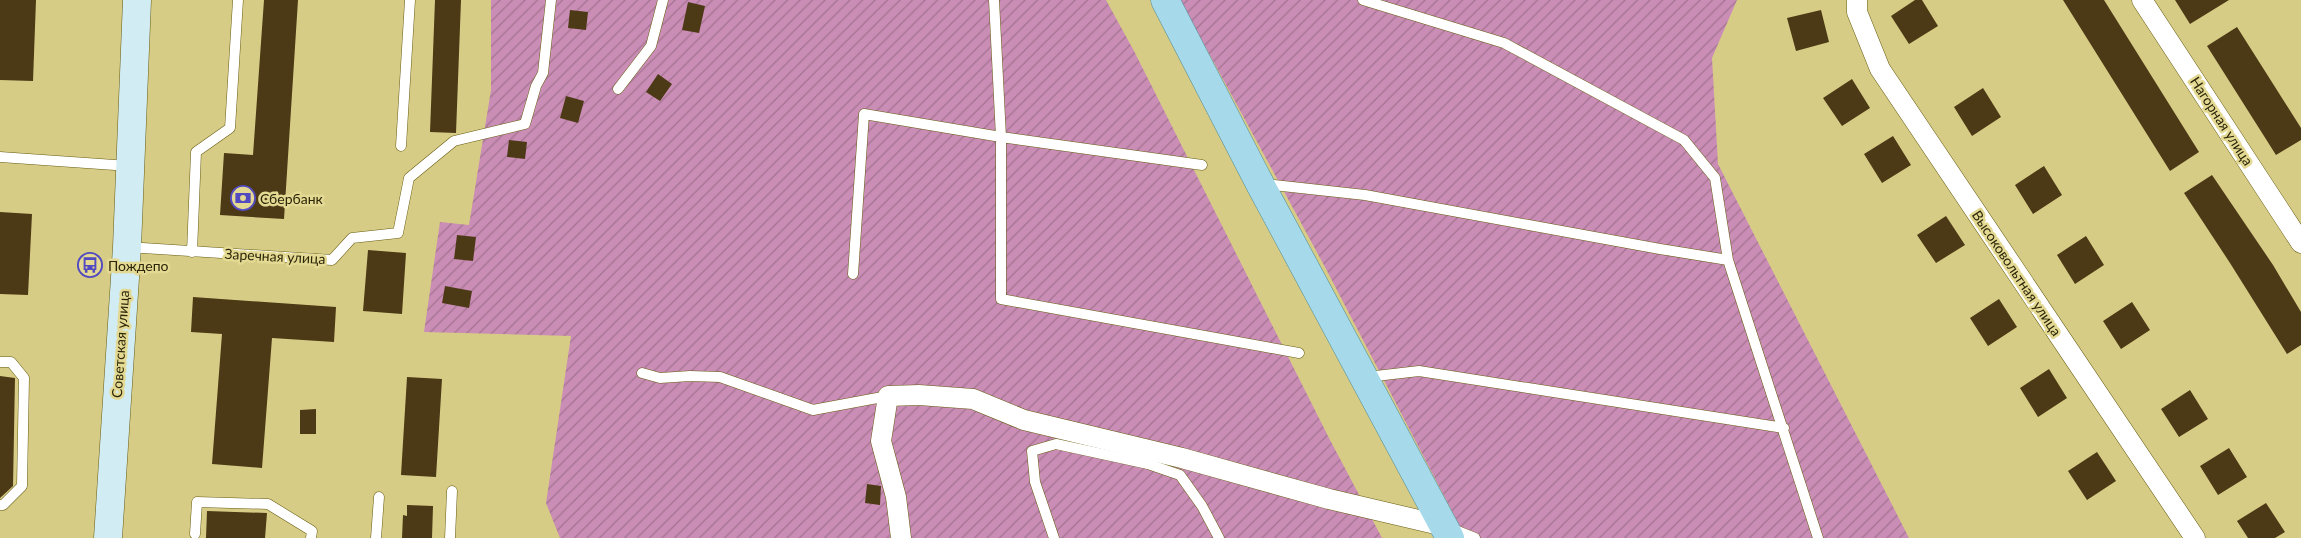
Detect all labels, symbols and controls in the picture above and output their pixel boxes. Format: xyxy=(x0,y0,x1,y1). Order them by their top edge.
street label: Нагорная улица xyxy=(2187,73,2257,169)
bank icon: Сбербанк xyxy=(230,185,256,211)
place label: Сбербанк xyxy=(260,190,324,207)
street label: Высоковольтная улица xyxy=(1969,207,2065,339)
street label: Заречная улица xyxy=(224,245,326,267)
bus stop icon: Пождепо xyxy=(77,252,103,278)
place label: Пождепо xyxy=(108,257,169,274)
street label: Советская улица xyxy=(108,290,132,398)

